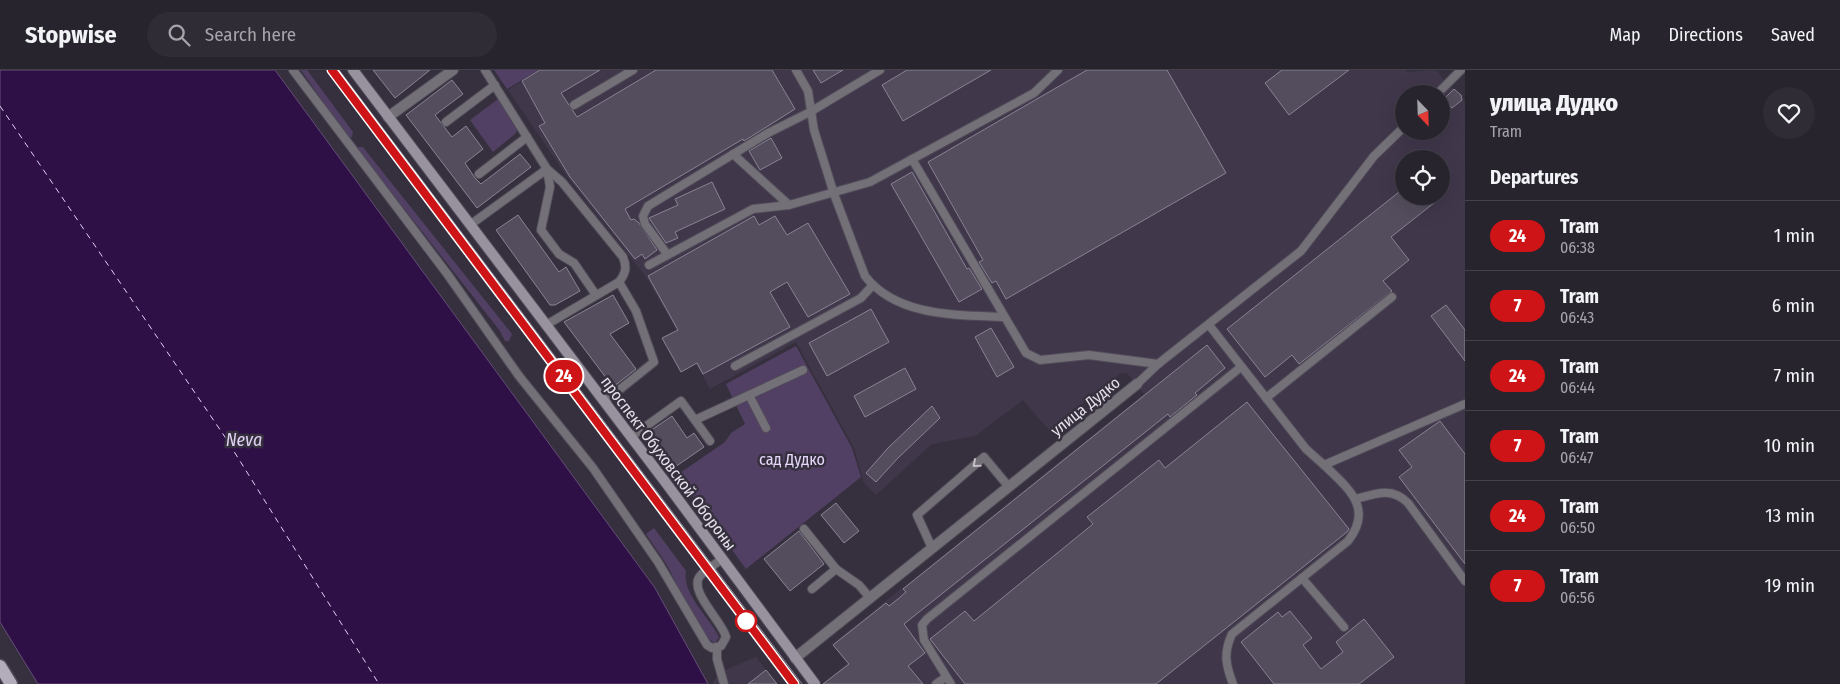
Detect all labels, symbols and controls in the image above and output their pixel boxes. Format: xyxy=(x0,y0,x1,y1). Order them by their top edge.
search box xyxy=(147,12,497,57)
text: Stopwise xyxy=(25,21,117,49)
icon: search xyxy=(165,21,193,49)
text: Search here xyxy=(205,23,296,46)
text: Map xyxy=(1609,24,1641,46)
text: Directions xyxy=(1669,24,1743,46)
text: Saved xyxy=(1771,24,1815,46)
north arrow xyxy=(1395,85,1450,140)
map controls xyxy=(1395,85,1450,205)
button: heart xyxy=(1763,87,1815,139)
text: улица Дудко xyxy=(1490,89,1618,117)
text: Tram xyxy=(1490,122,1522,141)
button: locate xyxy=(1395,150,1450,205)
text: Departures xyxy=(1490,166,1578,189)
text: Tram xyxy=(1560,215,1599,238)
text: 1 min xyxy=(1774,224,1815,247)
text: 24 xyxy=(1509,225,1526,247)
text: 06:38 xyxy=(1560,238,1595,257)
text: Tram xyxy=(1560,285,1599,308)
text: 6 min xyxy=(1772,294,1815,317)
text: 7 xyxy=(1514,295,1521,317)
text: 06:43 xyxy=(1560,308,1594,327)
text: Tram xyxy=(1560,355,1599,378)
line badge: 24 xyxy=(542,360,586,392)
text: 7 min xyxy=(1773,364,1815,387)
text: 24 xyxy=(555,365,573,387)
text: 24 xyxy=(1509,365,1526,387)
street label: проспект Обуховской Обороны xyxy=(597,373,740,554)
street label: улица Дудко xyxy=(1047,373,1124,440)
text: 06:44 xyxy=(1560,378,1595,397)
text: Tram xyxy=(1560,425,1599,448)
water label: Neva xyxy=(226,429,262,451)
text: 10 min xyxy=(1764,434,1815,457)
text: 7 xyxy=(1514,435,1521,457)
text: 06:47 xyxy=(1560,448,1594,467)
park label: сад Дудко xyxy=(759,450,825,469)
one-way arrow xyxy=(973,458,982,467)
text: Tram xyxy=(1560,495,1599,518)
text: 13 min xyxy=(1765,504,1815,527)
text: 24 xyxy=(1509,505,1526,527)
text: 06:50 xyxy=(1560,518,1595,537)
text: Tram xyxy=(1560,565,1599,588)
text: 19 min xyxy=(1764,574,1815,597)
text: 7 xyxy=(1514,575,1521,597)
text: 06:56 xyxy=(1560,588,1595,607)
unlabelled marker xyxy=(735,610,757,632)

